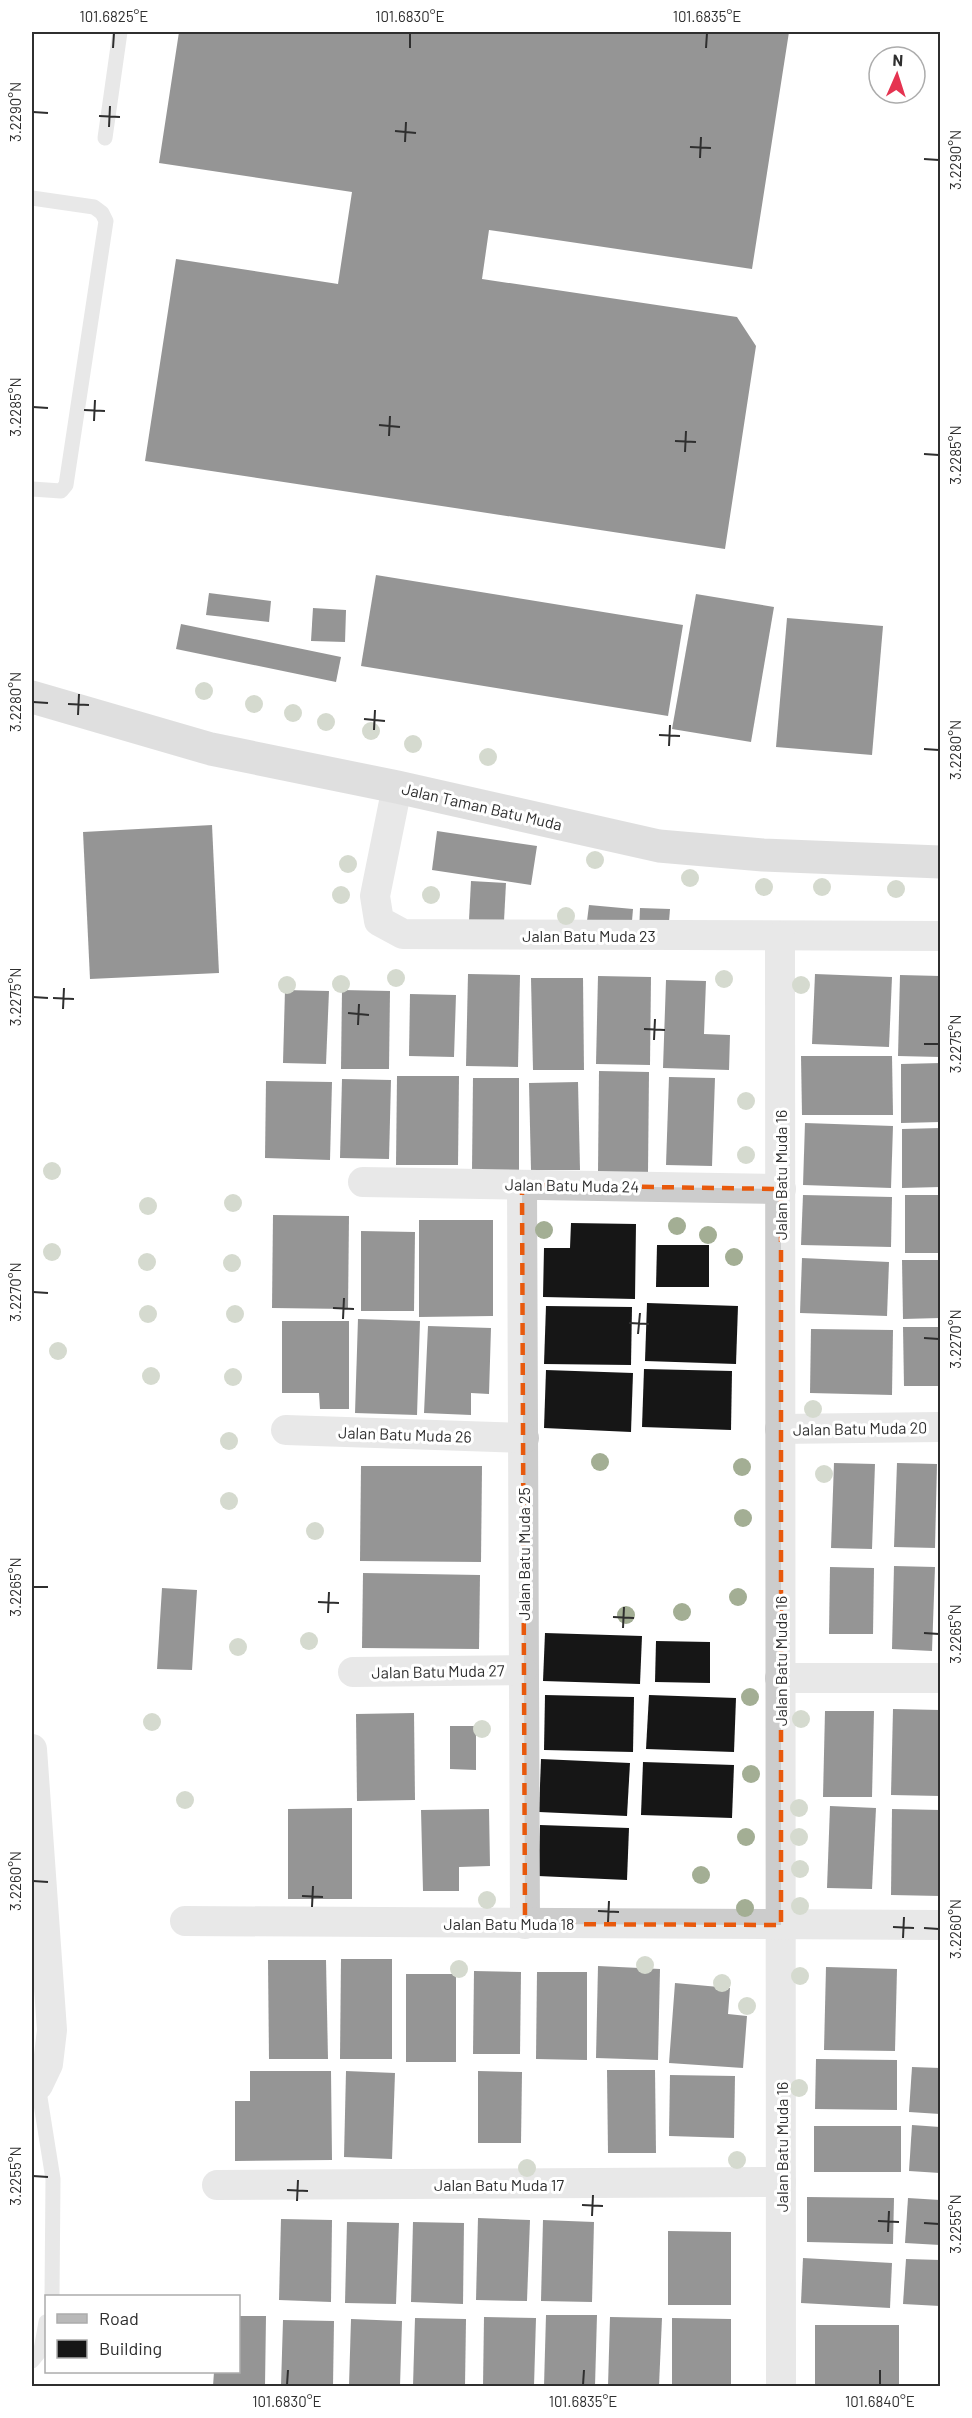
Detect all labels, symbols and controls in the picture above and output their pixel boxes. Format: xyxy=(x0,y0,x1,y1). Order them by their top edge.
text: 101.6825°E xyxy=(80,7,148,25)
text: 101.6830°E xyxy=(375,7,445,25)
text: 101.6835°E xyxy=(673,7,741,25)
north arrow xyxy=(867,45,927,105)
text: N xyxy=(892,50,904,69)
text: 3.2290°N xyxy=(6,82,24,142)
text: 3.2290°N xyxy=(946,130,964,190)
text: 3.2285°N xyxy=(6,377,24,437)
text: 3.2285°N xyxy=(946,425,964,485)
text: 3.2280°N xyxy=(6,672,24,732)
text: 3.2280°N xyxy=(946,720,964,780)
street label: Jalan Taman Batu Muda xyxy=(400,778,564,834)
street label: Jalan Batu Muda 23 xyxy=(522,926,656,945)
text: 3.2275°N xyxy=(6,968,24,1026)
text: 3.2275°N xyxy=(946,1015,964,1073)
street label: Jalan Batu Muda 16 xyxy=(771,1110,790,1240)
street label: Jalan Batu Muda 24 xyxy=(505,1174,639,1196)
text: 3.2270°N xyxy=(6,1262,24,1322)
text: 3.2270°N xyxy=(946,1309,964,1369)
street label: Jalan Batu Muda 20 xyxy=(793,1417,927,1439)
street label: Jalan Batu Muda 26 xyxy=(338,1422,472,1446)
street label: Jalan Batu Muda 25 xyxy=(514,1487,533,1621)
text: 3.2265°N xyxy=(6,1557,24,1617)
street label: Jalan Batu Muda 16 xyxy=(771,1596,790,1726)
text: 3.2265°N xyxy=(946,1604,964,1664)
street label: Jalan Batu Muda 27 xyxy=(371,1660,505,1682)
text: 3.2260°N xyxy=(6,1851,24,1911)
text: 3.2260°N xyxy=(946,1899,964,1959)
street label: Jalan Batu Muda 18 xyxy=(444,1914,574,1933)
street label: Jalan Batu Muda 16 xyxy=(772,2082,791,2212)
text: 3.2255°N xyxy=(6,2146,24,2206)
street label: Jalan Batu Muda 17 xyxy=(434,2175,564,2194)
text: 3.2255°N xyxy=(946,2194,964,2254)
legend xyxy=(45,2295,240,2373)
text: Road xyxy=(99,2307,139,2329)
text: Building xyxy=(99,2337,162,2359)
text: 101.6830°E xyxy=(252,2392,322,2410)
text: 101.6835°E xyxy=(549,2392,617,2410)
text: 101.6840°E xyxy=(845,2392,915,2410)

